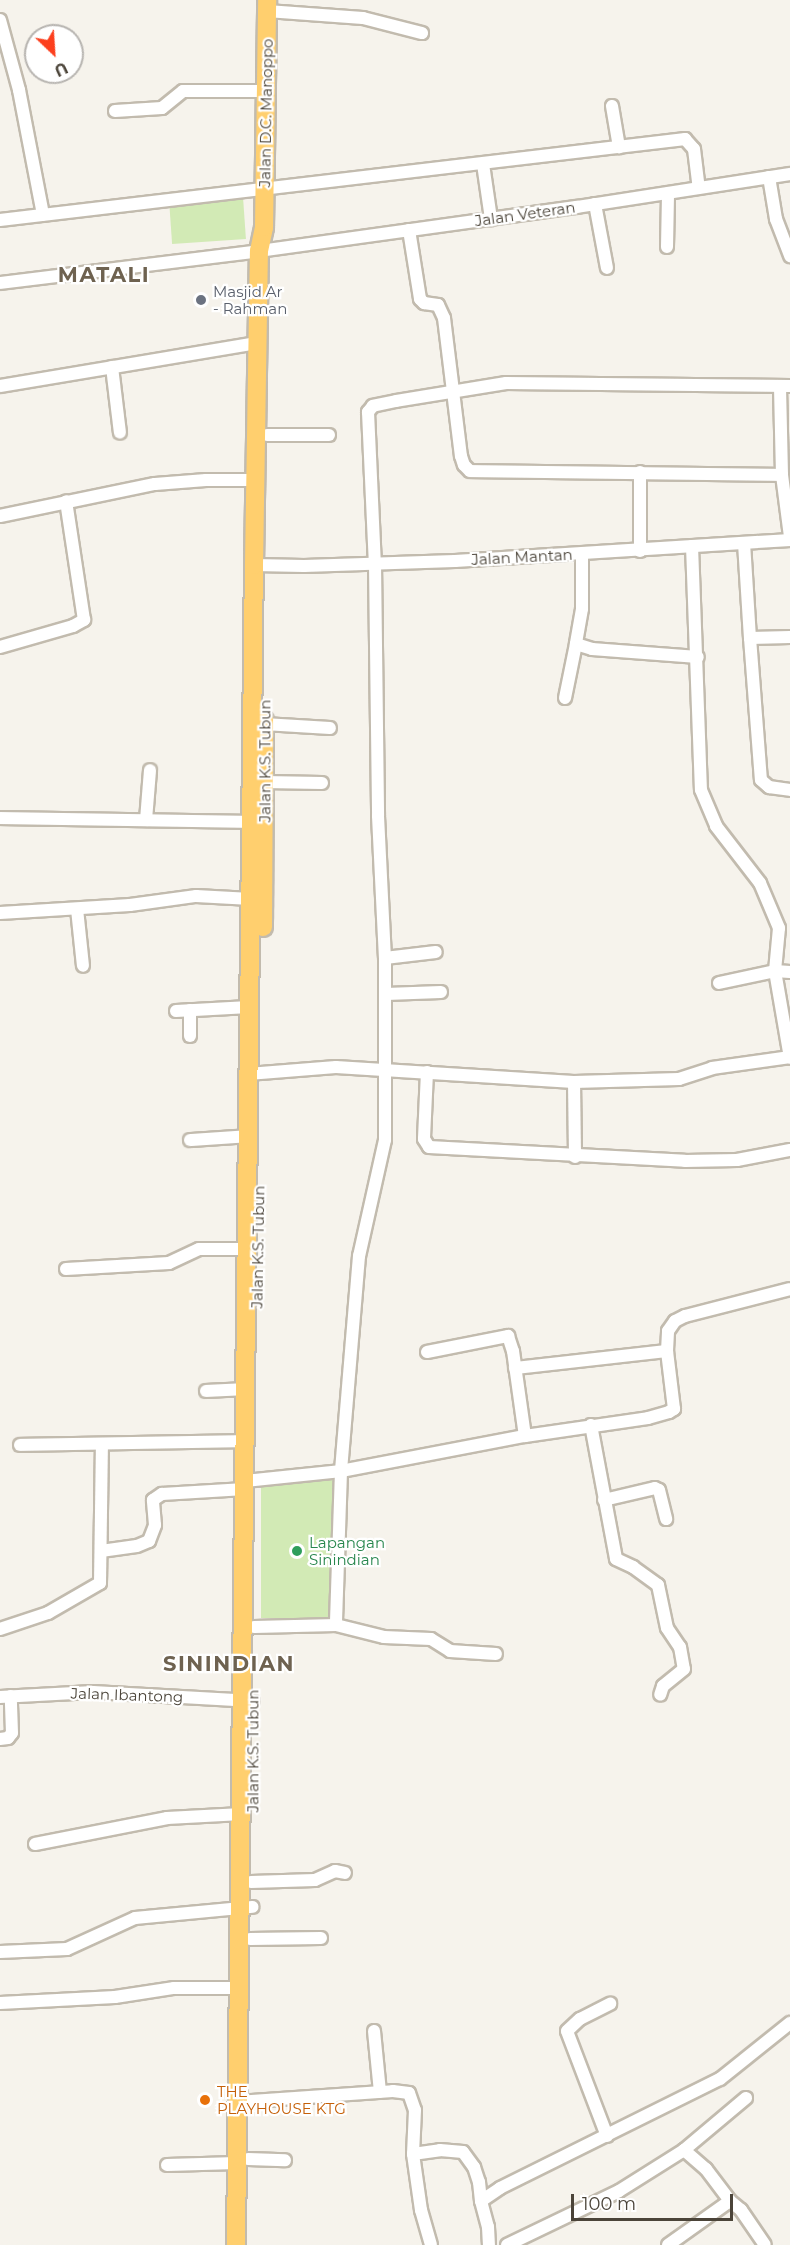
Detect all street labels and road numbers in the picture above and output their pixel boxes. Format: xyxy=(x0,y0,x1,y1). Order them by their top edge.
street label: Jalan D.C. Manoppo xyxy=(256,39,276,187)
street label: Jalan Veteran xyxy=(474,198,576,230)
street label: Jalan Mantan xyxy=(471,545,573,569)
street label: Jalan K.S. Tubun xyxy=(256,700,274,822)
street label: Jalan K.S. Tubun xyxy=(248,1185,268,1309)
street label: Jalan Ibantong xyxy=(70,1684,184,1706)
street label: Jalan K.S. Tubun xyxy=(244,1690,262,1812)

